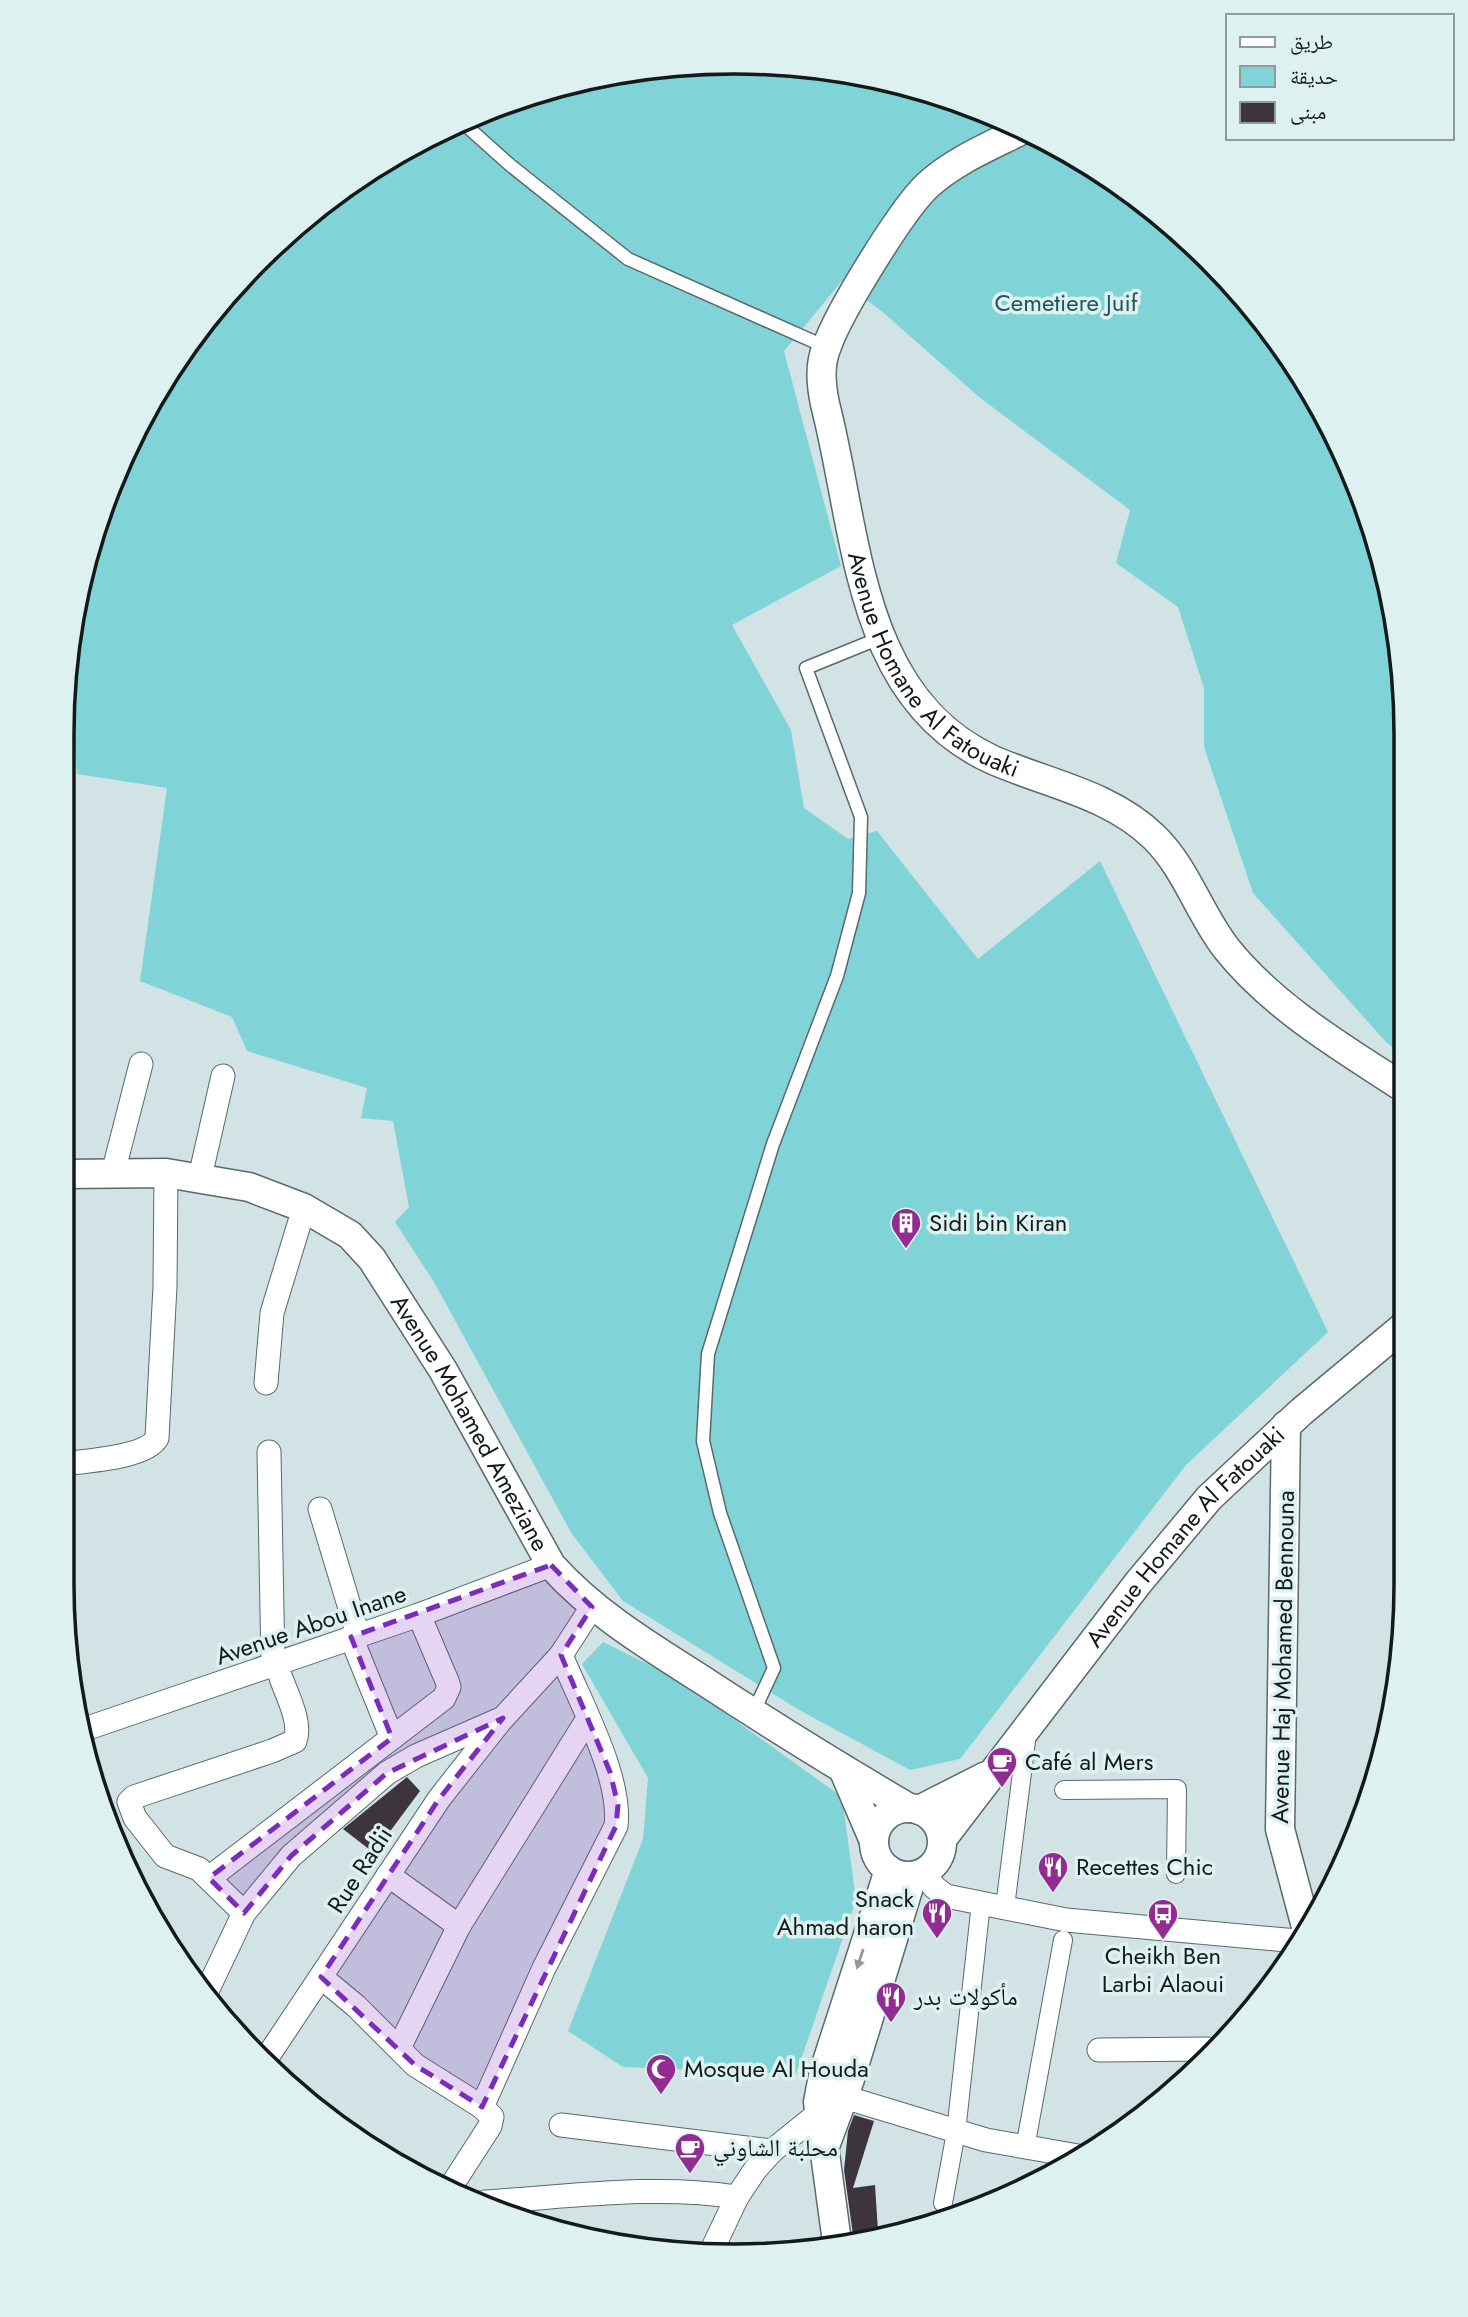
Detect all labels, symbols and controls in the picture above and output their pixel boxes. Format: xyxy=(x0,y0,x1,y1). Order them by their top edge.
legend xyxy=(1226,14,1454,140)
text: طريق xyxy=(1290,27,1333,57)
text: حديقة xyxy=(1290,62,1338,92)
text: مبنى xyxy=(1290,97,1326,127)
park label: Cemetiere Juif xyxy=(994,285,1139,320)
street label: Avenue Homane Al Fatouaki xyxy=(839,548,1024,786)
place label: Sidi bin Kiran xyxy=(929,1205,1067,1240)
building icon: Sidi bin Kiran xyxy=(889,1206,923,1250)
street label: Avenue Mohamed Ameziane xyxy=(382,1288,558,1557)
street label: Avenue Homane Al Fatouaki xyxy=(1077,1418,1292,1655)
street label: Avenue Haj Mohamed Bennouna xyxy=(1262,1490,1303,1824)
street label: Avenue Abou Inane xyxy=(211,1576,411,1674)
place label: Café al Mers xyxy=(1025,1744,1153,1779)
cafe icon: Café al Mers xyxy=(985,1745,1019,1789)
street label: Rue Radii xyxy=(319,1820,401,1920)
place label: Recettes Chic xyxy=(1076,1849,1213,1884)
restaurant icon: Recettes Chic xyxy=(1036,1850,1070,1894)
place label: Snack Ahmad haron xyxy=(777,1881,914,1944)
restaurant icon: Snack Ahmad haron xyxy=(920,1896,954,1940)
bus stop icon: Cheikh Ben Larbi Alaoui xyxy=(1146,1897,1180,1941)
place label: Cheikh Ben Larbi Alaoui xyxy=(1102,1938,1224,2001)
one-way arrow xyxy=(854,1948,865,1969)
place label: مأكولات بدر xyxy=(913,1979,1018,2014)
restaurant icon: مأكولات بدر xyxy=(874,1980,908,2024)
place label: Mosque Al Houda xyxy=(684,2051,869,2086)
mosque icon: Mosque Al Houda xyxy=(644,2052,678,2096)
place label: محلبة الشاوني xyxy=(713,2130,838,2167)
cafe icon: محلبة الشاوني xyxy=(673,2131,707,2175)

